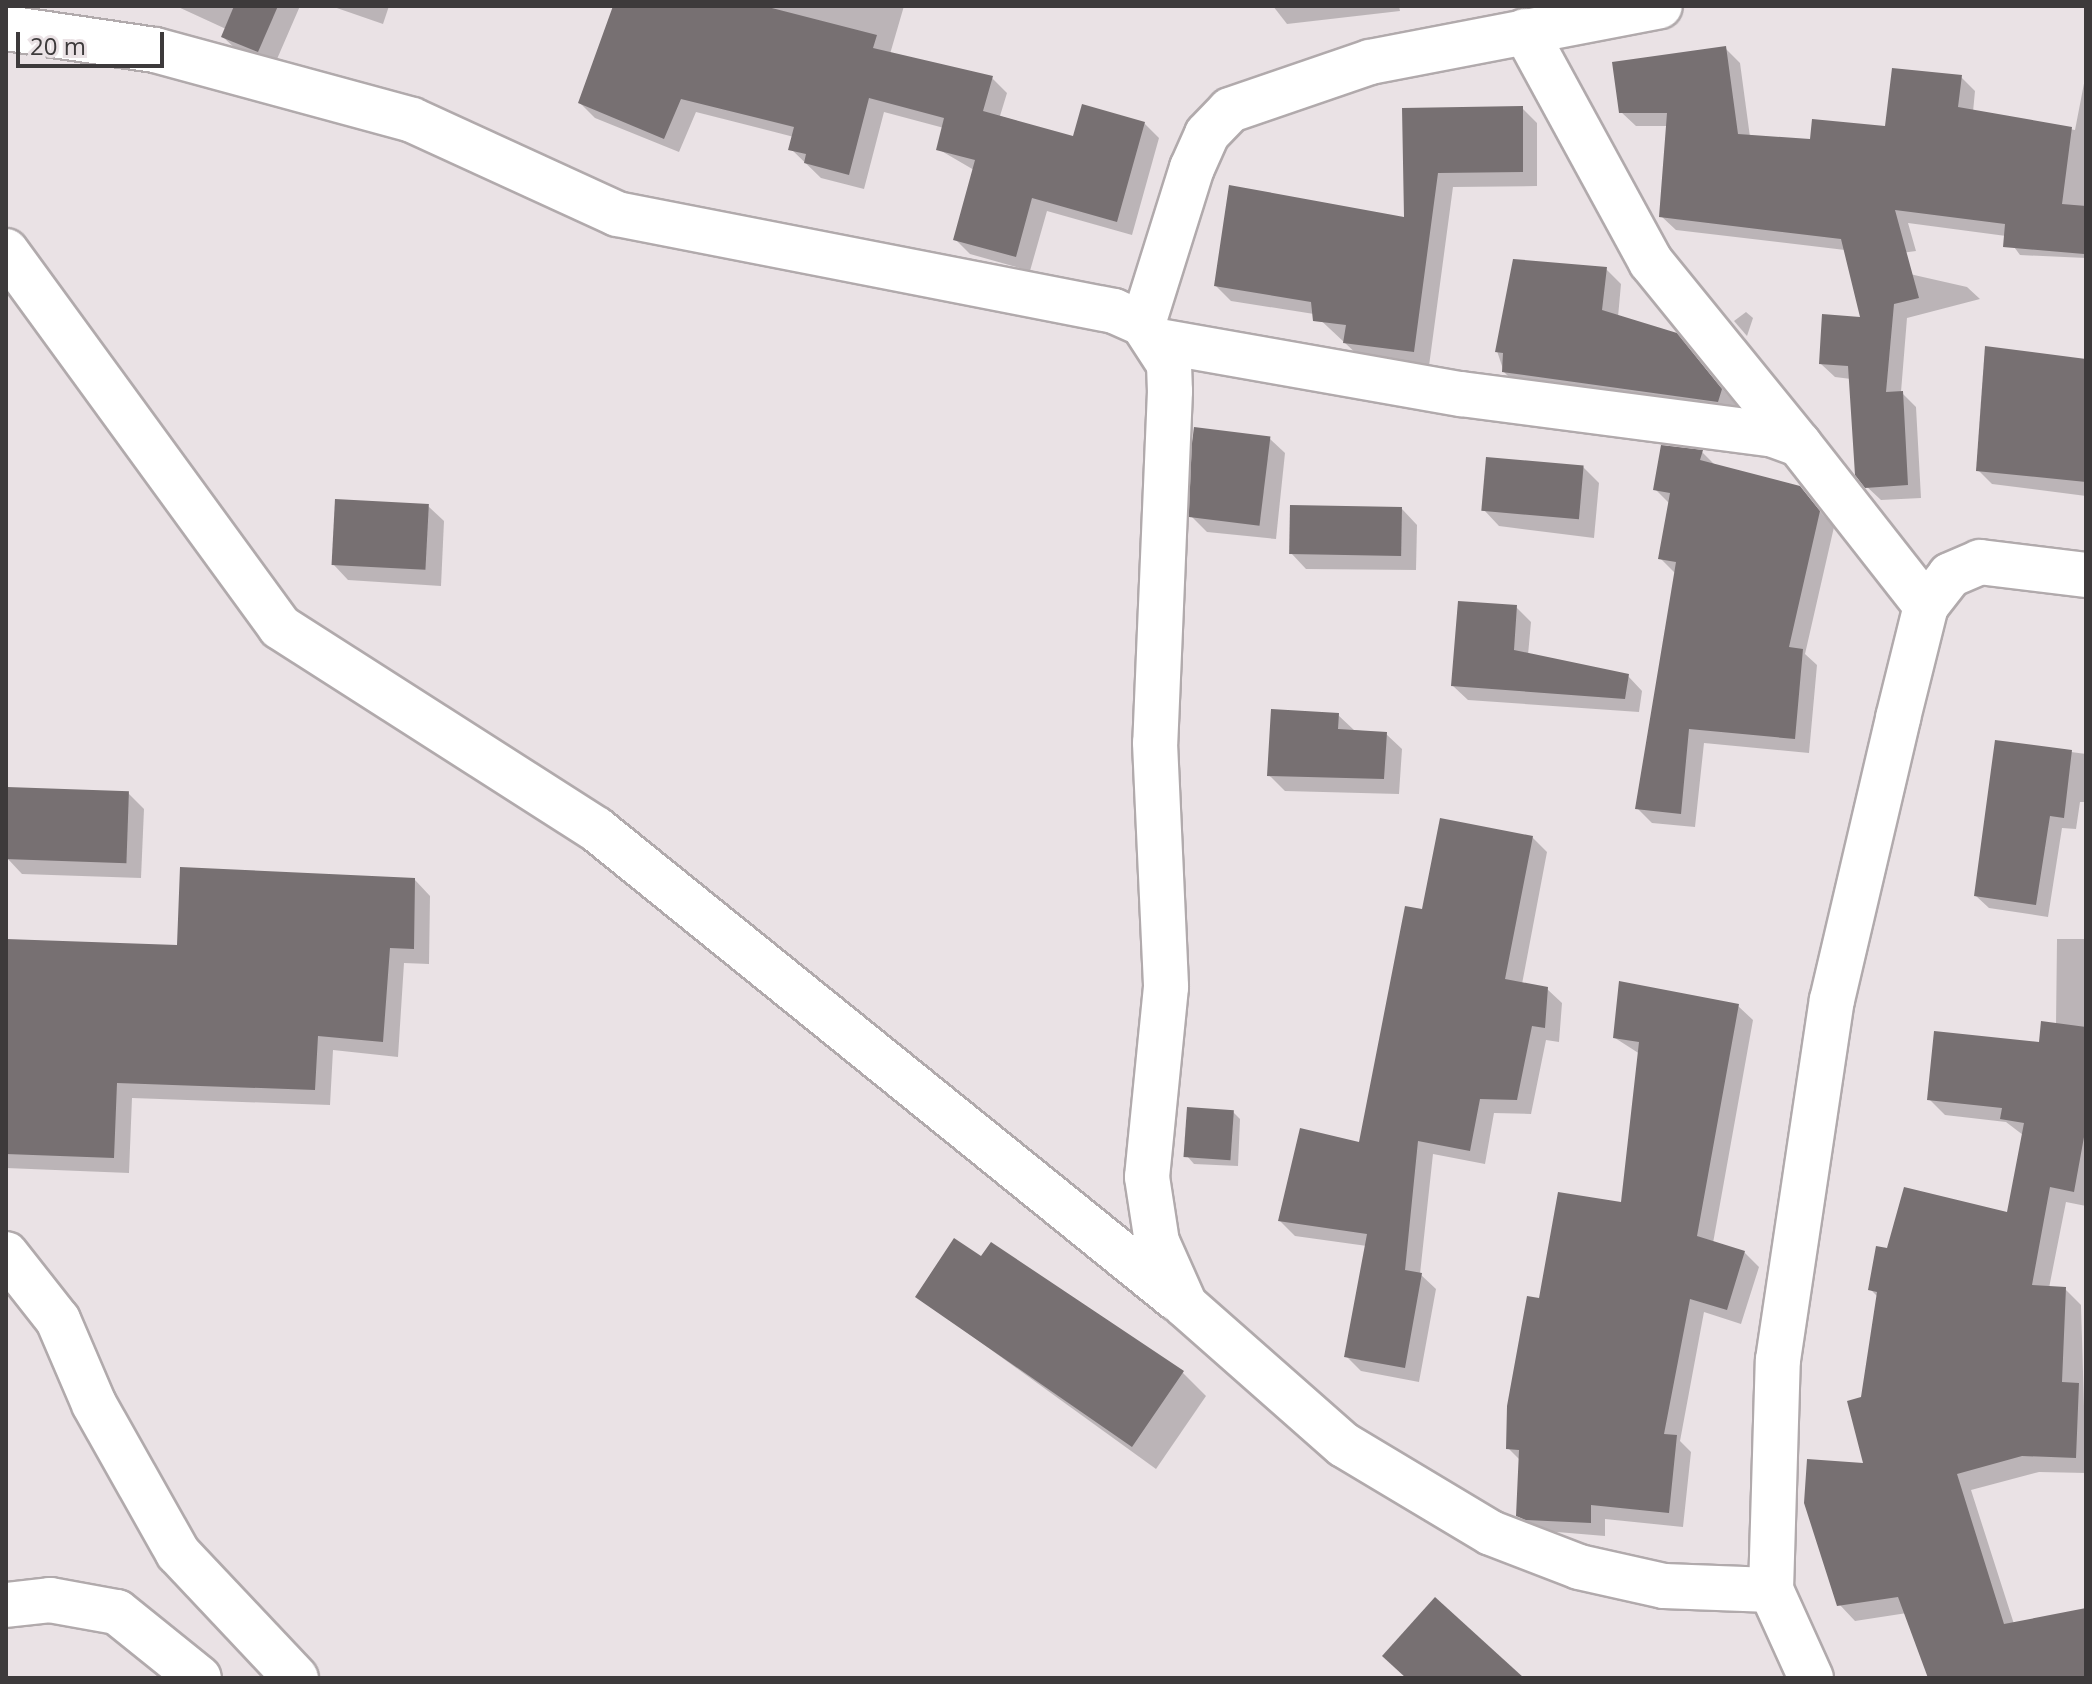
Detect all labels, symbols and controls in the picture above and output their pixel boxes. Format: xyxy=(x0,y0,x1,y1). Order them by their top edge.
scale bar xyxy=(20,16,168,66)
text: 20 m xyxy=(30,29,86,62)

